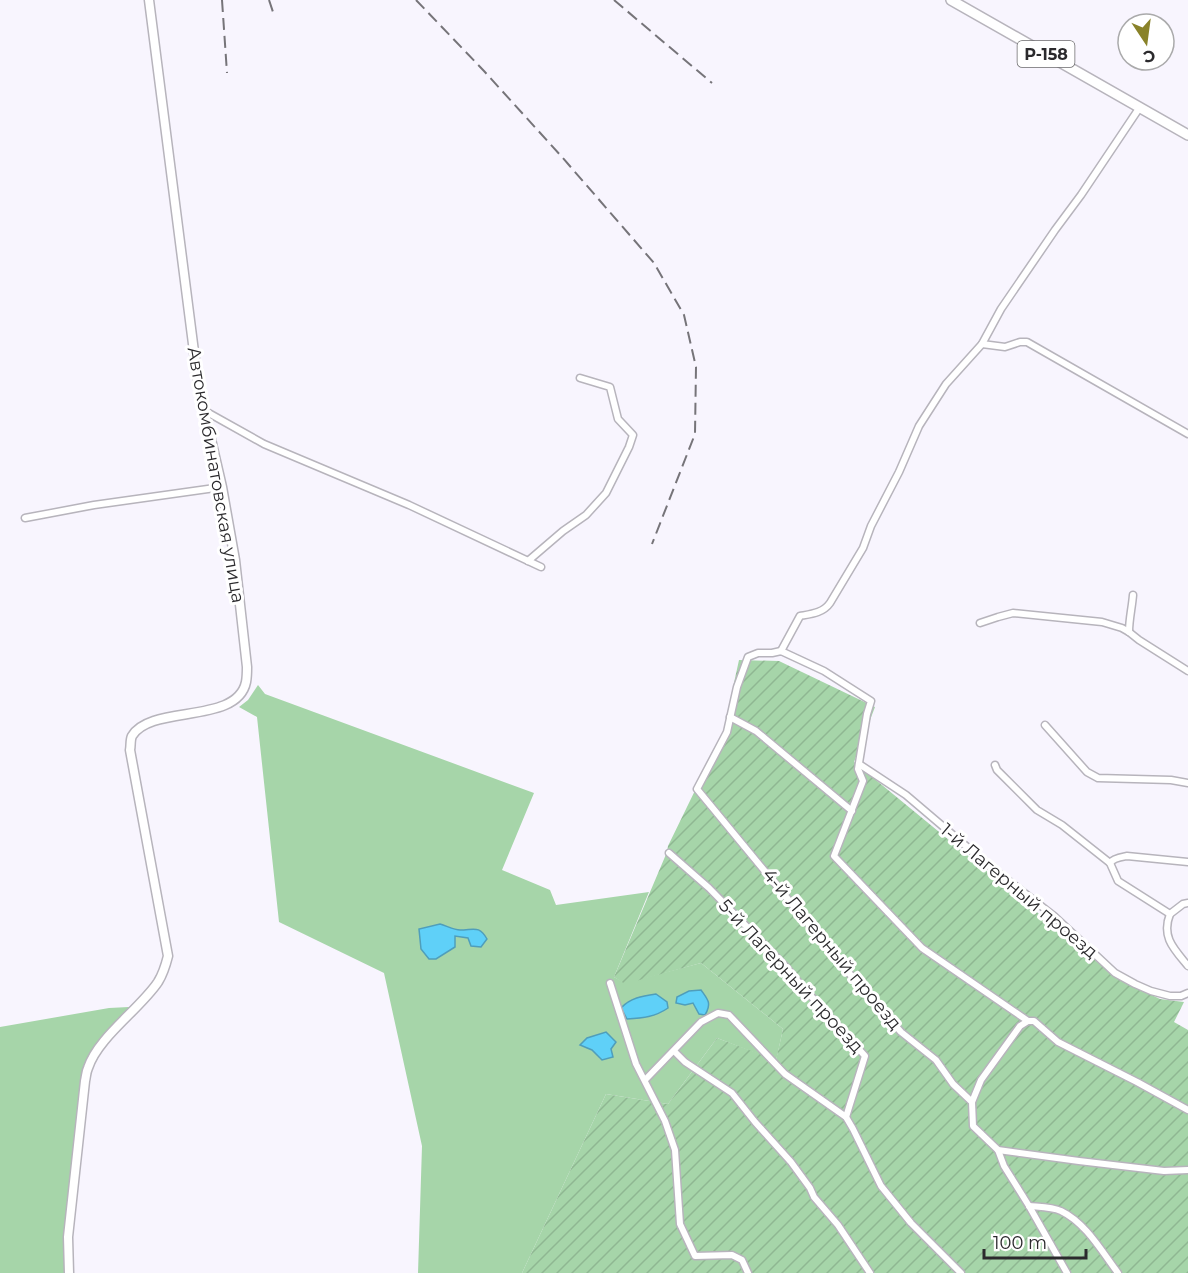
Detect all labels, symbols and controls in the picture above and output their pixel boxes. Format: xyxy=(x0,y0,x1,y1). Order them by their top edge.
north arrow xyxy=(1116,12,1176,72)
road number: Р-158 xyxy=(1018,41,1074,67)
text: С xyxy=(1141,46,1157,67)
street label: Автокомбинатовская улица xyxy=(183,345,249,605)
street label: 1-й Лагерный проезд xyxy=(936,819,1102,963)
street label: 4-й Лагерный проезд xyxy=(758,864,906,1034)
street label: 5-й Лагерный проезд xyxy=(714,895,868,1058)
scale bar xyxy=(984,1222,1086,1260)
text: 100 m xyxy=(993,1232,1047,1254)

